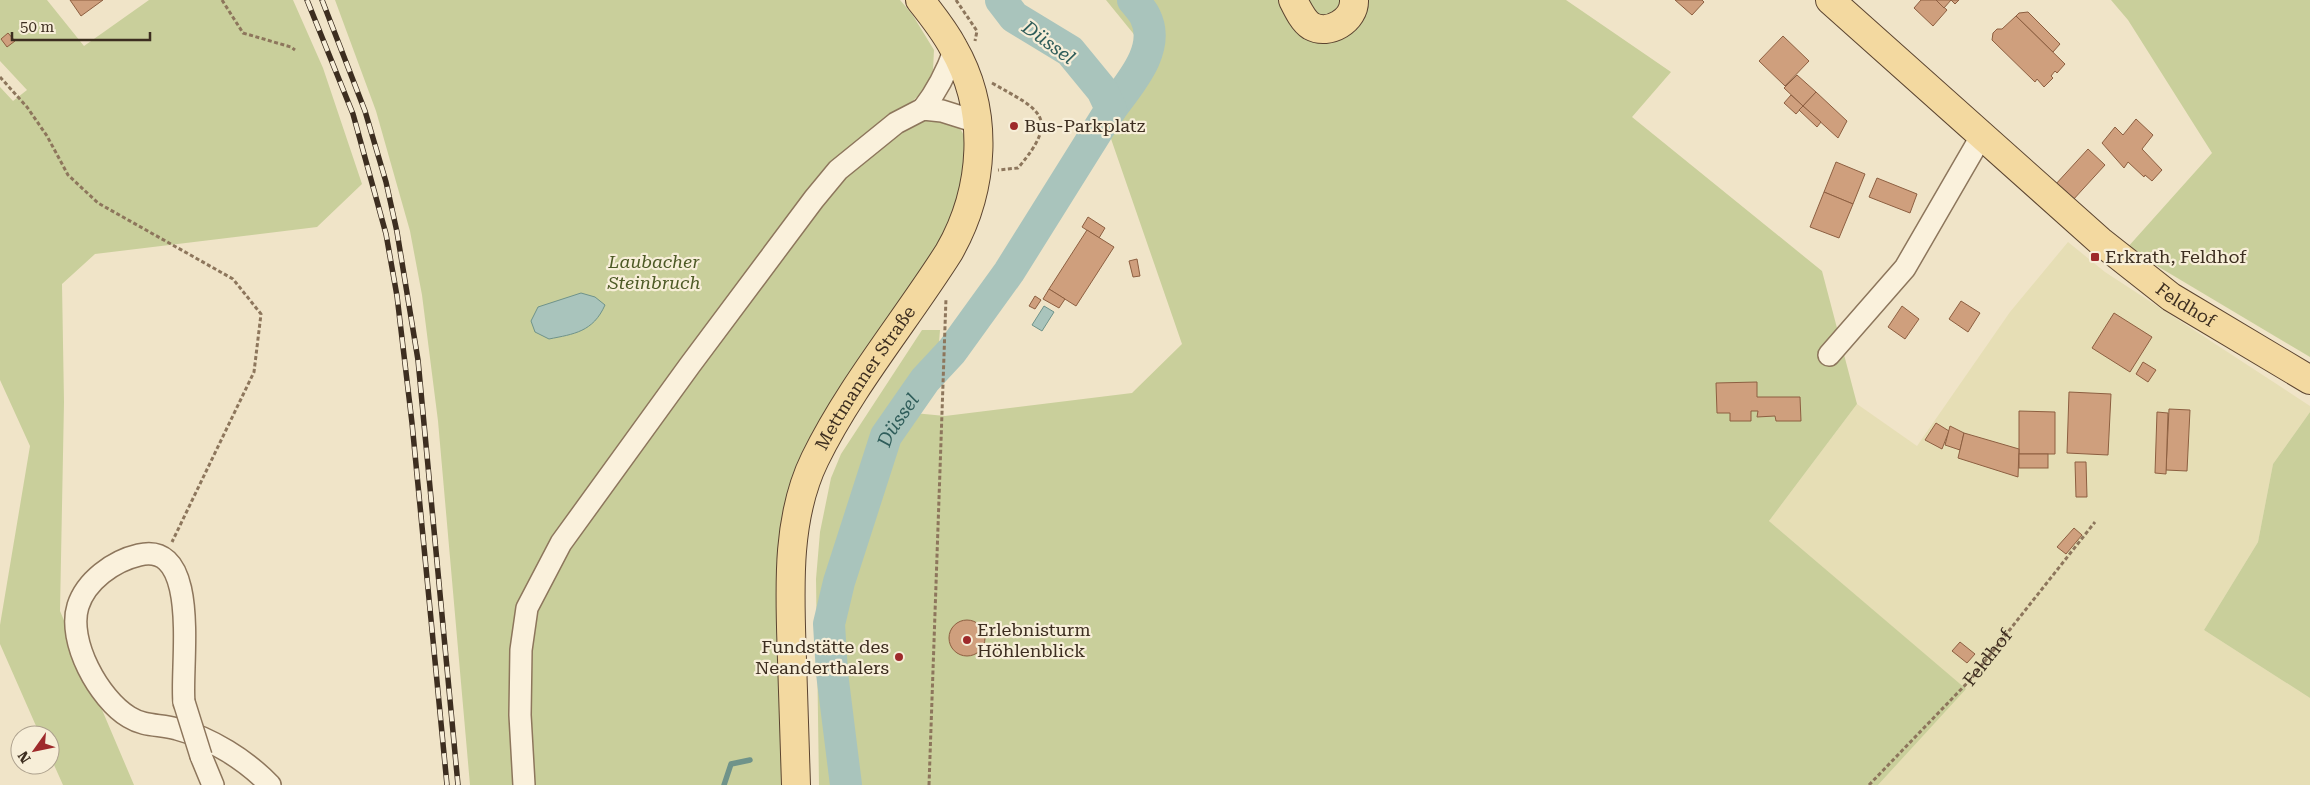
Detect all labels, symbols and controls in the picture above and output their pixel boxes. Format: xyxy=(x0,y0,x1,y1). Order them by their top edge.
scale bar xyxy=(12,10,150,42)
water label: Düssel xyxy=(1017,15,1080,69)
text: 50 m xyxy=(20,18,55,36)
place label: Bus-Parkplatz xyxy=(1024,115,1146,136)
marker: Bus-Parkplatz xyxy=(1008,120,1020,132)
place label: Erkrath, Feldhof xyxy=(2105,246,2247,267)
park label: Laubacher Steinbruch xyxy=(607,251,700,293)
marker: Erkrath, Feldhof xyxy=(2089,251,2101,263)
street label: Feldhof xyxy=(2152,278,2220,332)
street label: Mettmanner Straße xyxy=(810,301,920,453)
water label: Düssel xyxy=(872,389,924,450)
place label: Erlebnisturm Höhlenblick xyxy=(977,619,1091,661)
street label: Feldhof xyxy=(1958,624,2017,690)
marker: Erlebnisturm Höhlenblick xyxy=(961,634,973,646)
place label: Fundstätte des Neanderthalers xyxy=(755,636,889,678)
marker: Fundstätte des Neanderthalers xyxy=(893,651,905,663)
north arrow xyxy=(10,725,60,775)
text: N xyxy=(14,748,34,766)

